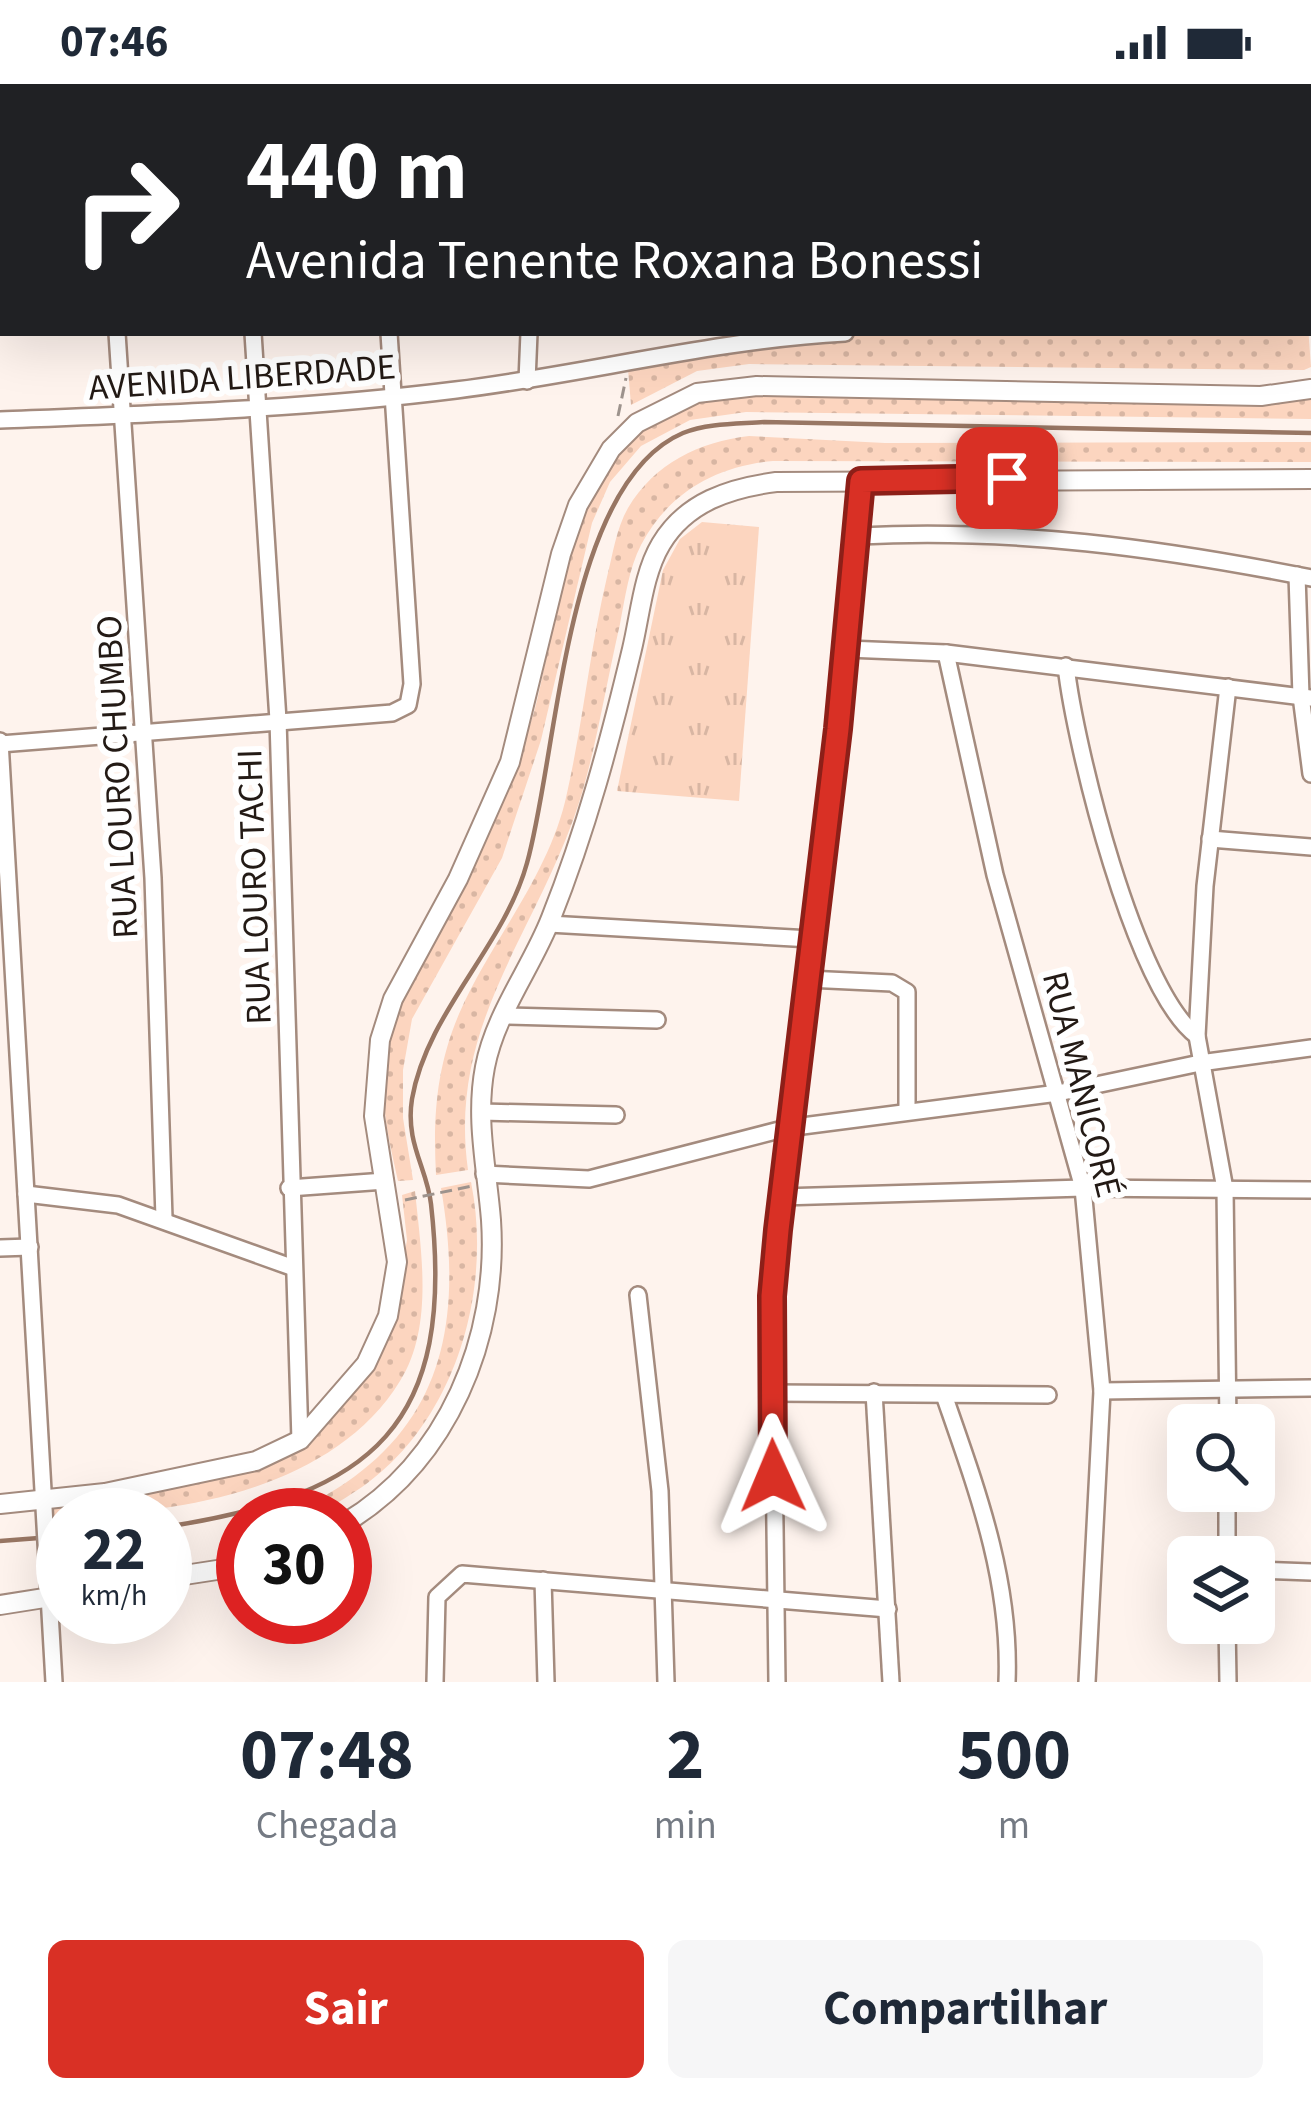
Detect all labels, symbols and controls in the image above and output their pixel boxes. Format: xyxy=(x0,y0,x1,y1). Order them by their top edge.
text: 07:46 xyxy=(60,10,169,74)
text: 440 m xyxy=(246,112,468,232)
icon: right xyxy=(48,132,204,288)
text: Avenida Tenente Roxana Bonessi xyxy=(246,223,983,300)
street label: AVENIDA LIBERDADE xyxy=(87,341,397,414)
pin xyxy=(956,427,1058,529)
icon: arrive xyxy=(974,445,1040,511)
street label: RUA LOURO CHUMBO xyxy=(84,614,151,940)
street label: RUA LOURO TACHI xyxy=(224,748,285,1026)
street label: RUA MANICORÉ xyxy=(1029,966,1134,1203)
map controls xyxy=(1167,1404,1275,1644)
button: search xyxy=(1167,1404,1275,1512)
position arrow xyxy=(710,1413,836,1539)
speed limit sign: 30 xyxy=(216,1488,372,1644)
text: 22 xyxy=(82,1508,146,1593)
button: layers xyxy=(1167,1536,1275,1644)
text: km/h xyxy=(81,1574,147,1617)
text: 07:48 xyxy=(240,1704,414,1807)
text: 2 xyxy=(666,1704,704,1807)
text: 500 xyxy=(957,1704,1071,1807)
text: Chegada xyxy=(256,1798,398,1854)
text: min xyxy=(654,1798,717,1854)
text: m xyxy=(998,1798,1030,1854)
button: Sair xyxy=(48,1940,644,2078)
button: Compartilhar xyxy=(668,1940,1263,2078)

